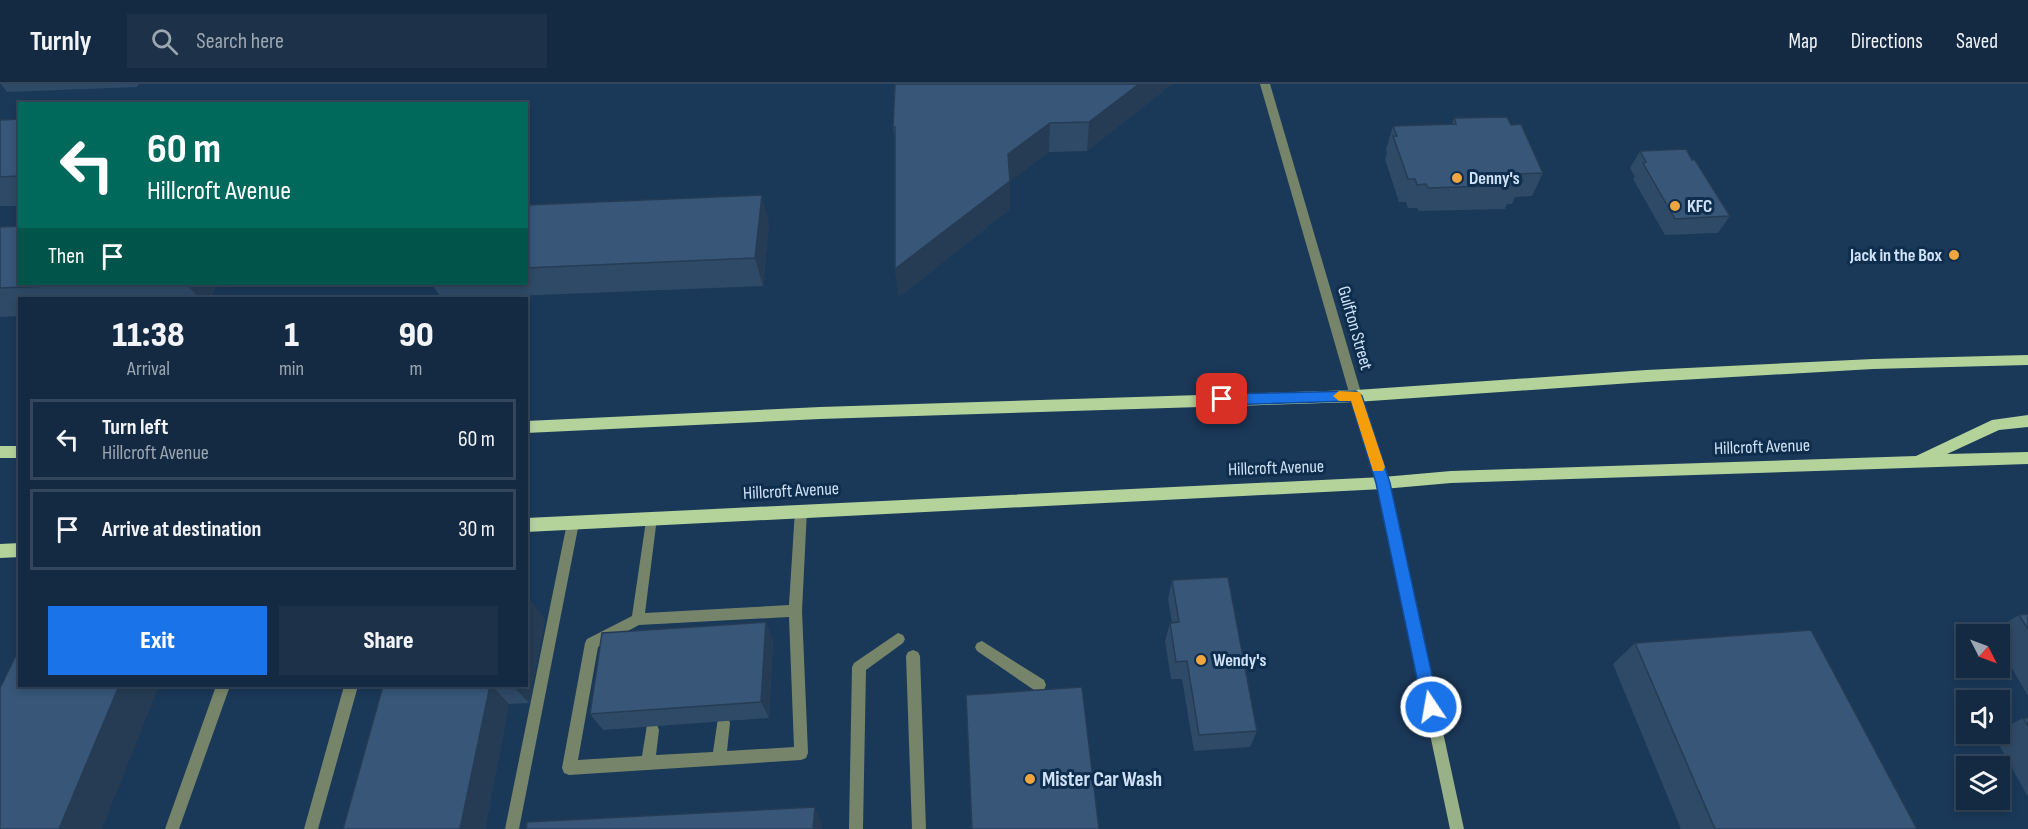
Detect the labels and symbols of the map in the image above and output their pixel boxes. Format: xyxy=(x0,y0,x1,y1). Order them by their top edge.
place label: Denny's xyxy=(1469,168,1520,189)
marker: Denny's xyxy=(1450,171,1464,185)
place label: KFC xyxy=(1687,196,1712,217)
marker: KFC xyxy=(1668,199,1682,213)
place label: Jack in the Box xyxy=(1849,245,1942,266)
marker: Jack in the Box xyxy=(1947,248,1961,262)
street label: Gulfton Street xyxy=(1333,284,1377,373)
pin xyxy=(1196,373,1247,424)
street label: Hillcroft Avenue xyxy=(1714,435,1810,459)
street label: Hillcroft Avenue xyxy=(1228,456,1324,480)
street label: Hillcroft Avenue xyxy=(742,478,840,504)
north arrow xyxy=(1956,624,2010,678)
place label: Wendy's xyxy=(1213,650,1266,671)
marker: Wendy's xyxy=(1194,653,1208,667)
position arrow xyxy=(1399,675,1463,739)
place label: Mister Car Wash xyxy=(1042,767,1162,792)
marker: Mister Car Wash xyxy=(1023,772,1037,786)

